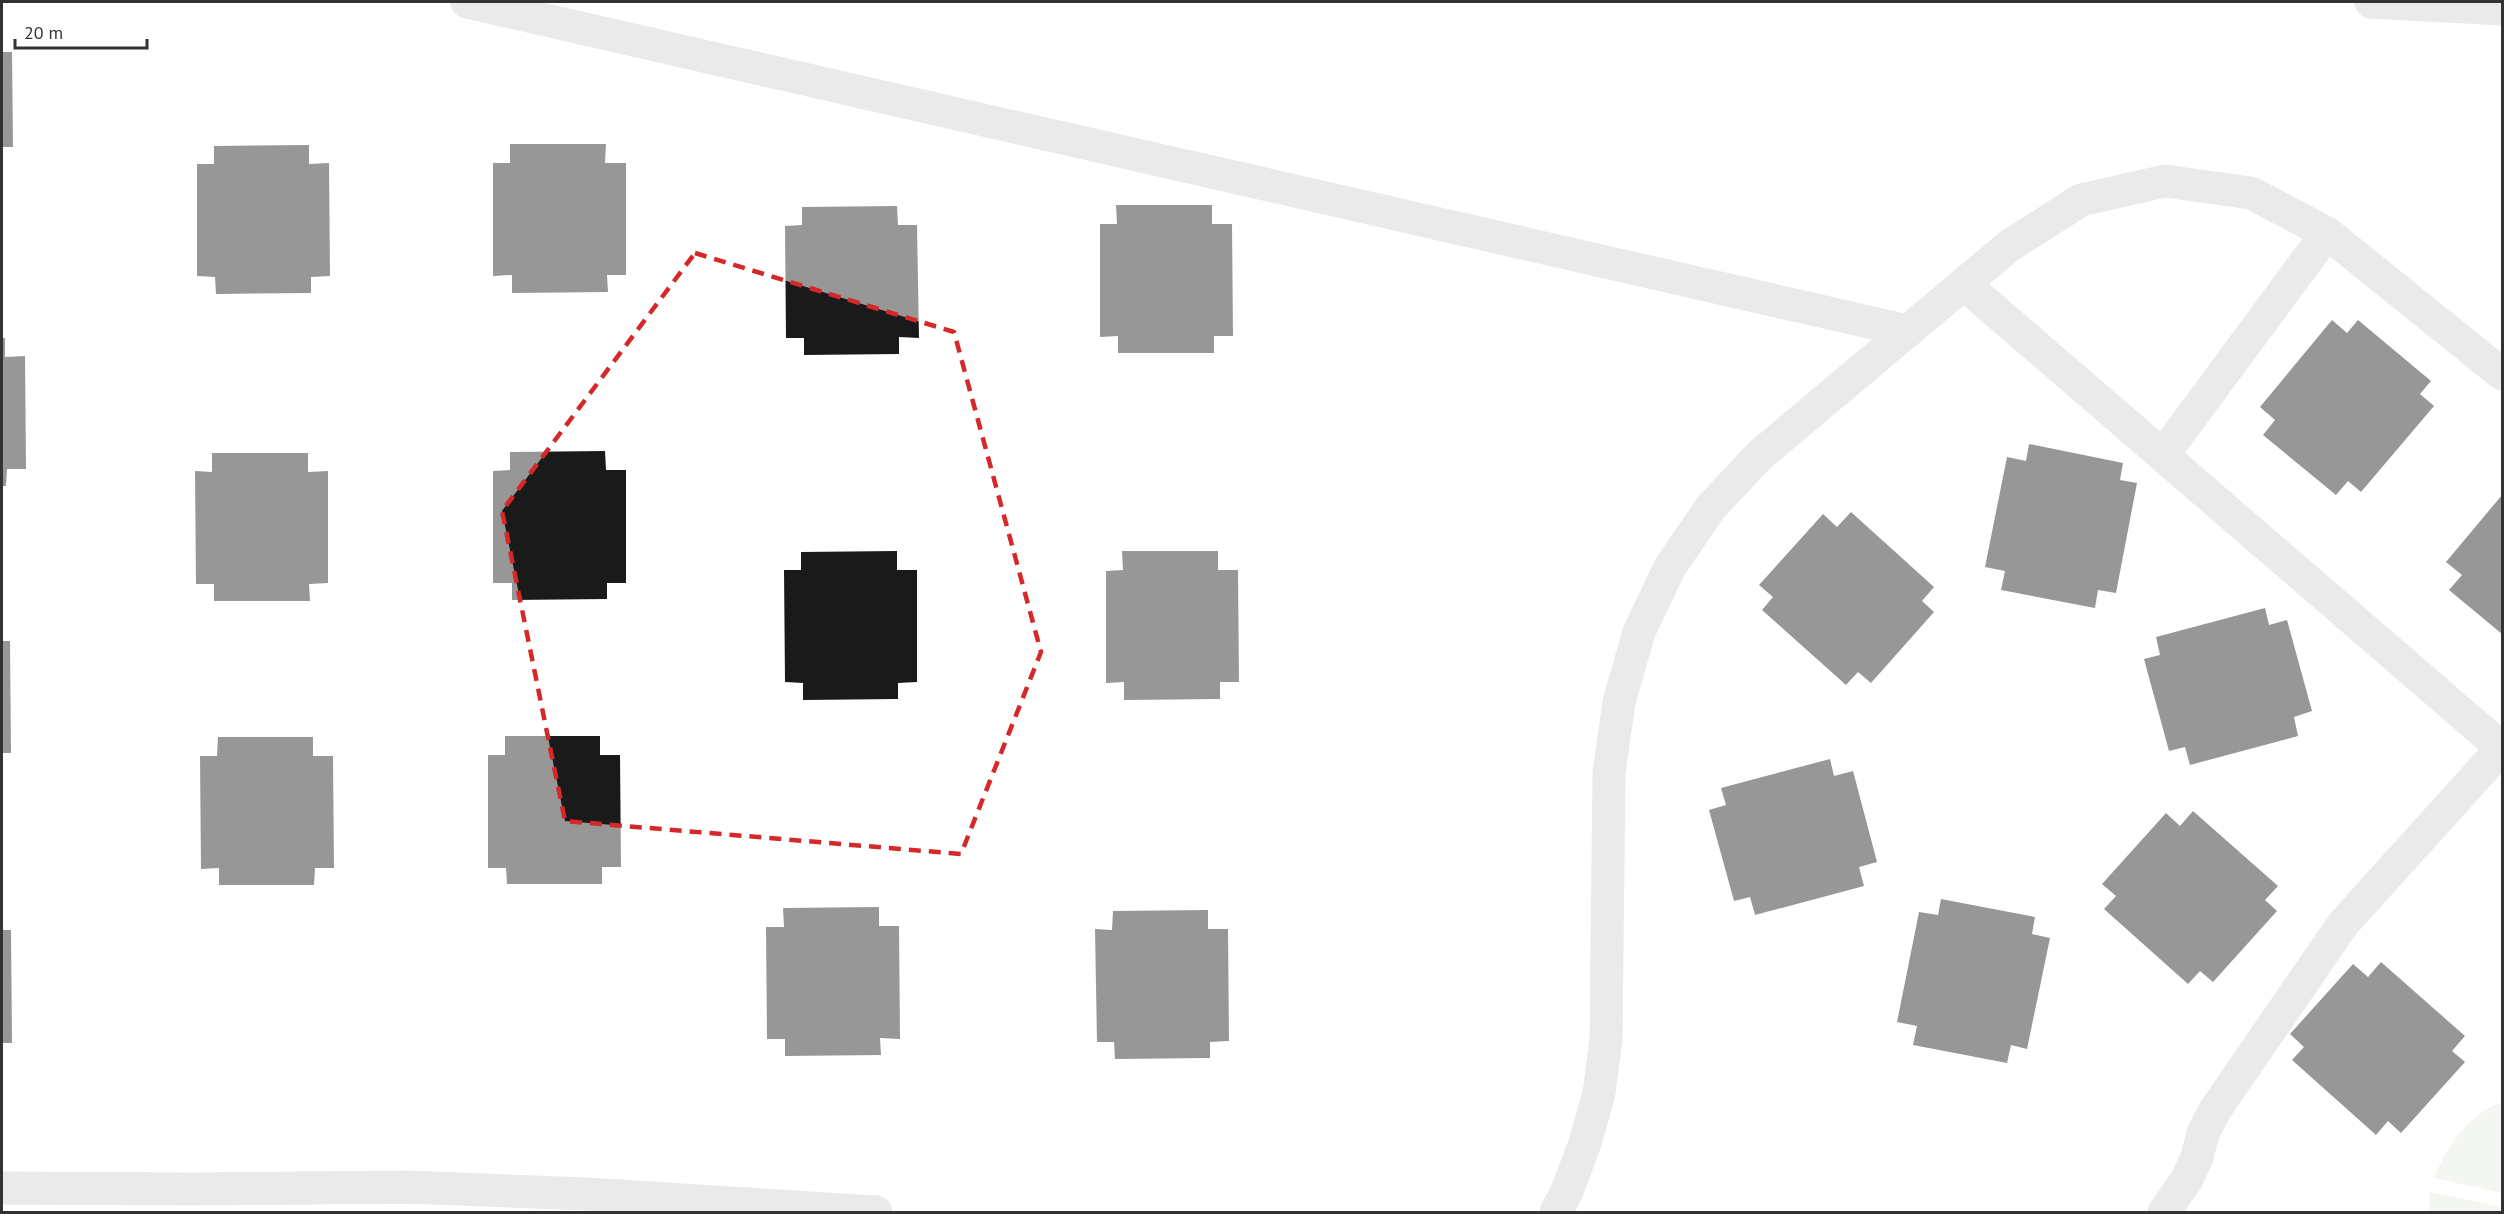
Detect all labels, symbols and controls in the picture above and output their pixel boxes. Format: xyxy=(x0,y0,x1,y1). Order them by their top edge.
scale bar xyxy=(15,12,147,50)
text: 20 m xyxy=(24,21,63,44)

